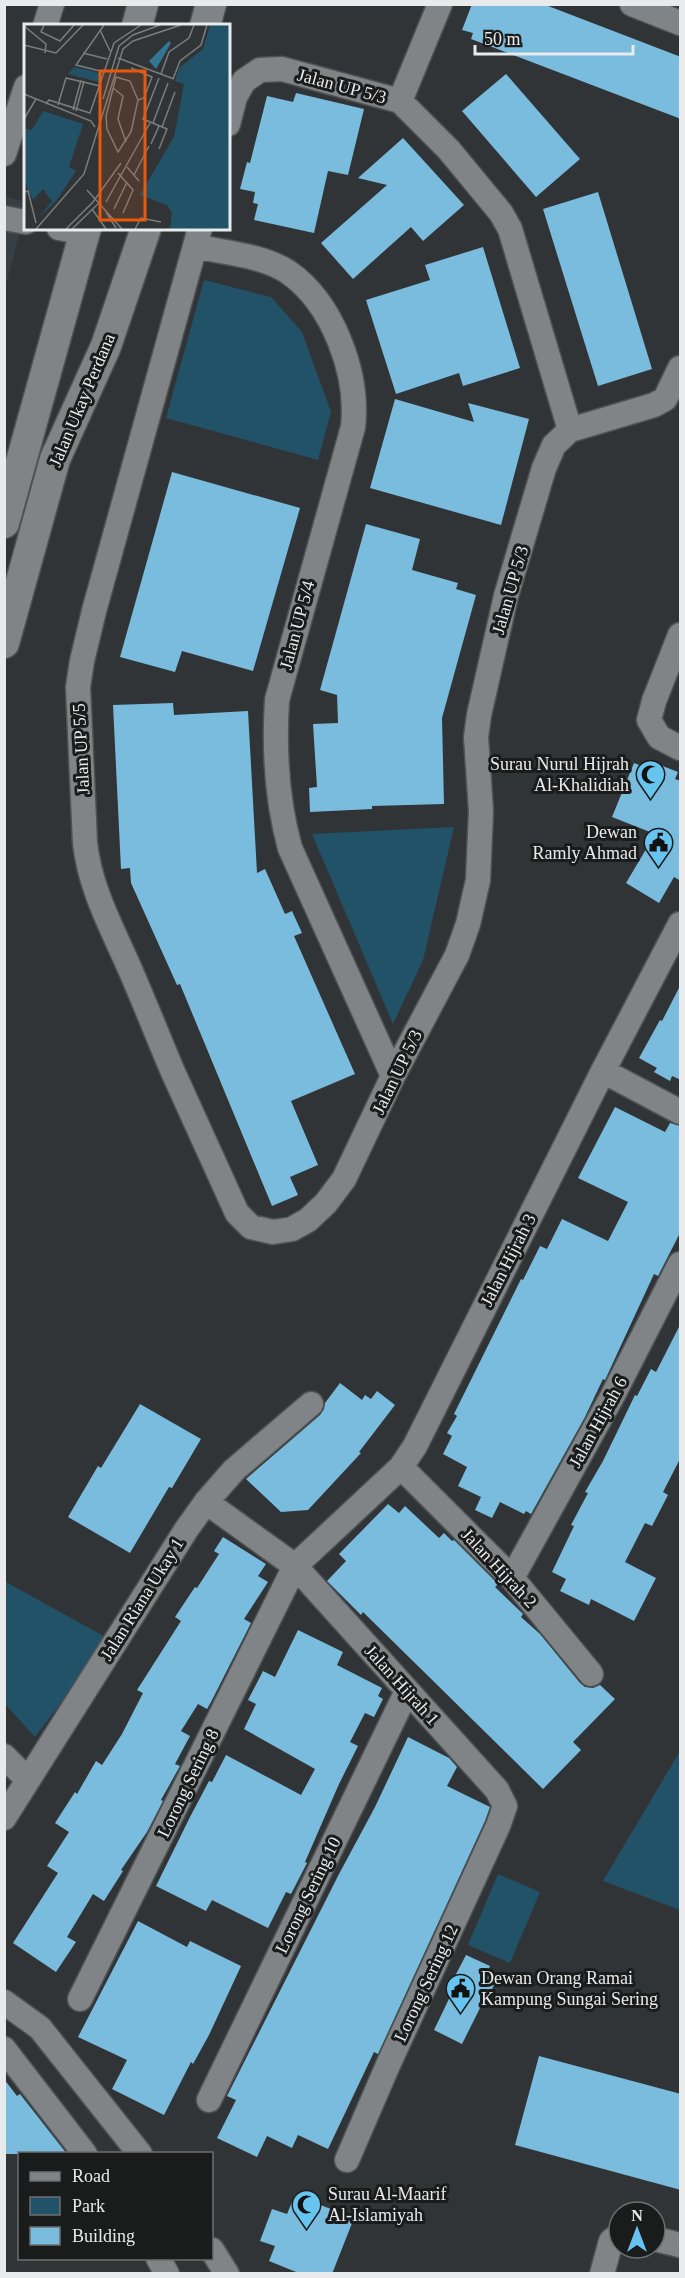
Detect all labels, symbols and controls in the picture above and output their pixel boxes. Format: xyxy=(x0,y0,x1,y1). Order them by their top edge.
scale bar xyxy=(475,18,632,56)
inset map xyxy=(24,24,230,230)
text: 50 m xyxy=(484,29,521,49)
street label: Jalan UP 5/3 xyxy=(295,65,389,107)
street label: Jalan Ukay Perdana xyxy=(45,330,119,470)
street label: Jalan UP 5/3 xyxy=(488,543,532,637)
street label: Jalan UP 5/4 xyxy=(276,578,318,672)
street label: Jalan UP 5/5 xyxy=(69,703,93,795)
place label: Surau Nurul Hijrah Al-Khalidiah xyxy=(490,754,629,795)
mosque icon: Surau Nurul Hijrah Al-Khalidiah xyxy=(634,758,666,800)
place label: Dewan Ramly Ahmad xyxy=(533,822,637,863)
public building icon: Dewan Ramly Ahmad xyxy=(642,826,674,868)
street label: Jalan UP 5/3 xyxy=(368,1027,426,1117)
street label: Jalan Hijrah 3 xyxy=(476,1210,540,1310)
street label: Jalan Hijrah 6 xyxy=(565,1373,631,1471)
street label: Jalan Hijrah 2 xyxy=(457,1524,541,1612)
street label: Jalan Riana Ukay 1 xyxy=(96,1534,188,1664)
street label: Jalan Hijrah 1 xyxy=(361,1641,443,1729)
street label: Lorong Sering 8 xyxy=(153,1726,223,1840)
street label: Lorong Sering 10 xyxy=(271,1834,345,1956)
street label: Lorong Sering 12 xyxy=(390,1921,462,2045)
place label: Dewan Orang Ramai Kampung Sungai Sering xyxy=(481,1968,658,2009)
public building icon: Dewan Orang Ramai Kampung Sungai Sering xyxy=(444,1972,476,2014)
legend xyxy=(18,2152,213,2260)
text: Road xyxy=(72,2166,110,2186)
place label: Surau Al-Maarif Al-Islamiyah xyxy=(328,2184,446,2225)
mosque icon: Surau Al-Maarif Al-Islamiyah xyxy=(291,2188,323,2230)
text: Park xyxy=(72,2196,105,2216)
north arrow xyxy=(607,2200,667,2260)
text: N xyxy=(631,2207,643,2224)
text: Building xyxy=(72,2226,135,2246)

